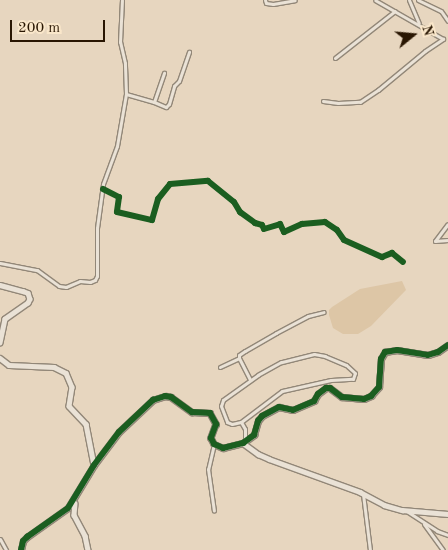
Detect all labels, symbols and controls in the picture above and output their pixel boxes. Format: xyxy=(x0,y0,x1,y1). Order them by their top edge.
scale bar xyxy=(12,10,108,42)
north arrow xyxy=(388,10,438,60)
text: 200 m xyxy=(18,21,60,36)
text: N xyxy=(419,23,436,38)

